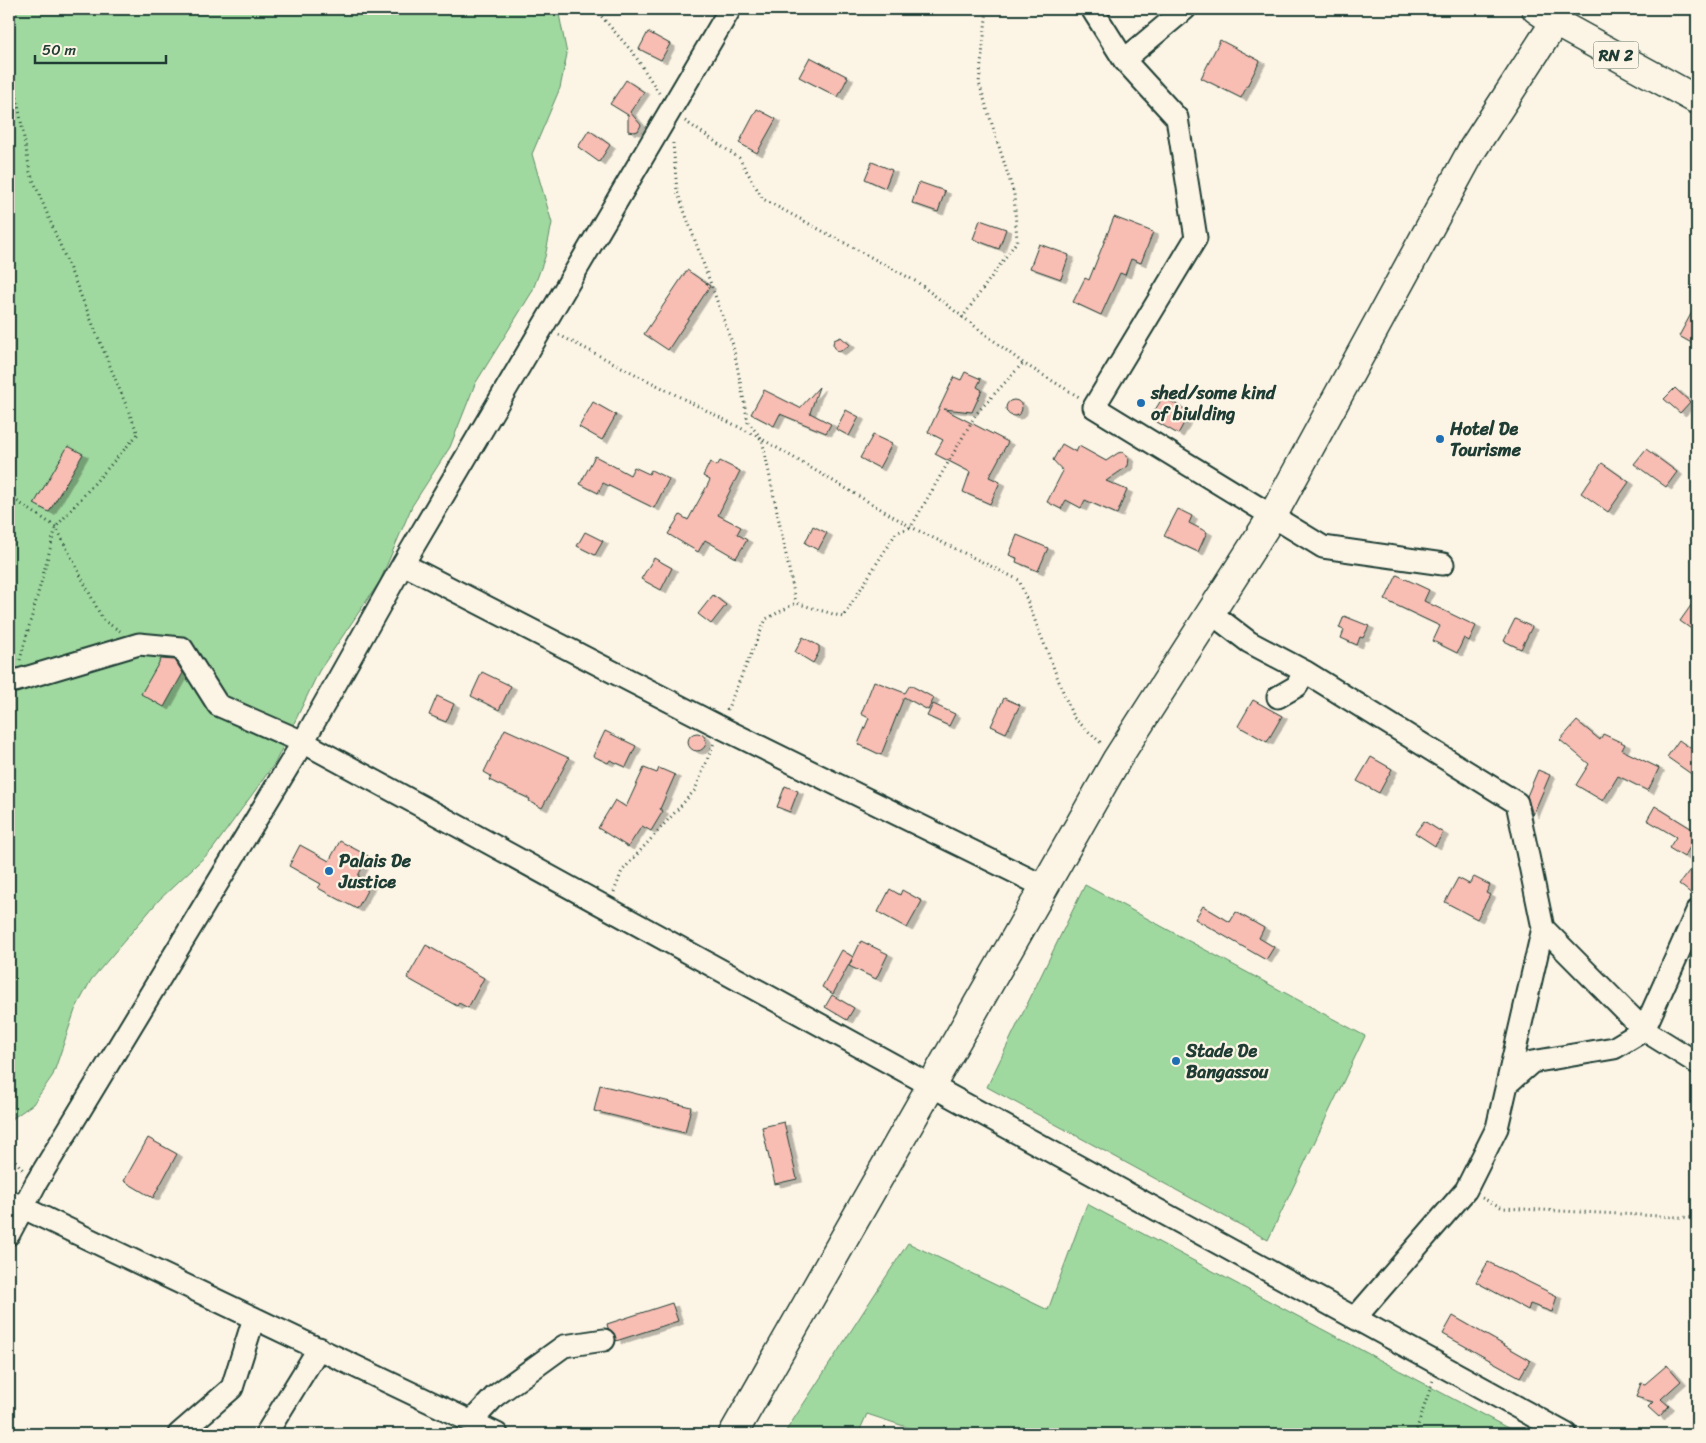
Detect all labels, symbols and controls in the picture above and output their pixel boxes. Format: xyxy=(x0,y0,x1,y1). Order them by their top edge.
scale bar xyxy=(35,32,166,64)
text: 50 m xyxy=(42,37,77,63)
road number: RN 2 xyxy=(1594,42,1638,68)
place label: shed/some kind of biulding xyxy=(1150,377,1277,430)
marker: shed/some kind of biulding xyxy=(1135,397,1147,409)
place label: Hotel De Tourisme xyxy=(1449,413,1522,466)
marker: Hotel De Tourisme xyxy=(1434,433,1446,445)
place label: Palais De Justice xyxy=(338,845,412,898)
marker: Palais De Justice xyxy=(323,865,335,877)
place label: Stade De Bangassou xyxy=(1185,1035,1269,1088)
marker: Stade De Bangassou xyxy=(1170,1055,1182,1067)

